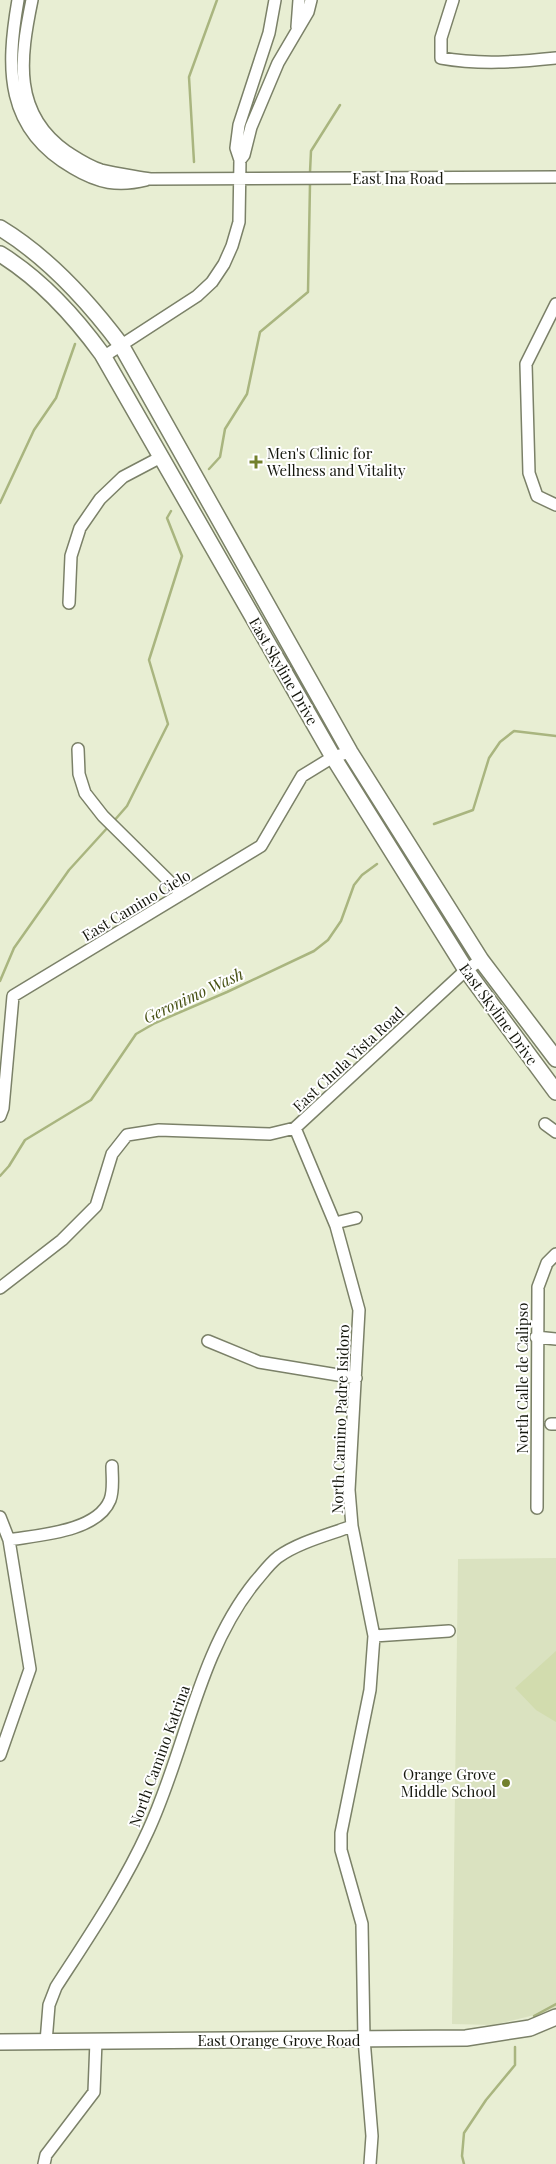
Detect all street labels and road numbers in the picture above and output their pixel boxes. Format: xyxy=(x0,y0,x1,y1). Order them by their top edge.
street label: East Ina Road xyxy=(352,168,444,188)
street label: East Skyline Drive xyxy=(245,613,323,729)
street label: East Camino Cielo xyxy=(78,865,194,945)
street label: East Skyline Drive xyxy=(455,959,543,1069)
street label: East Chula Vista Road xyxy=(288,1002,408,1116)
street label: North Calle de Calipso xyxy=(512,1303,532,1453)
street label: North Camino Padre Isidoro xyxy=(327,1324,353,1514)
street label: North Camino Katrina xyxy=(124,1682,194,1830)
street label: East Orange Grove Road xyxy=(198,2030,361,2050)

